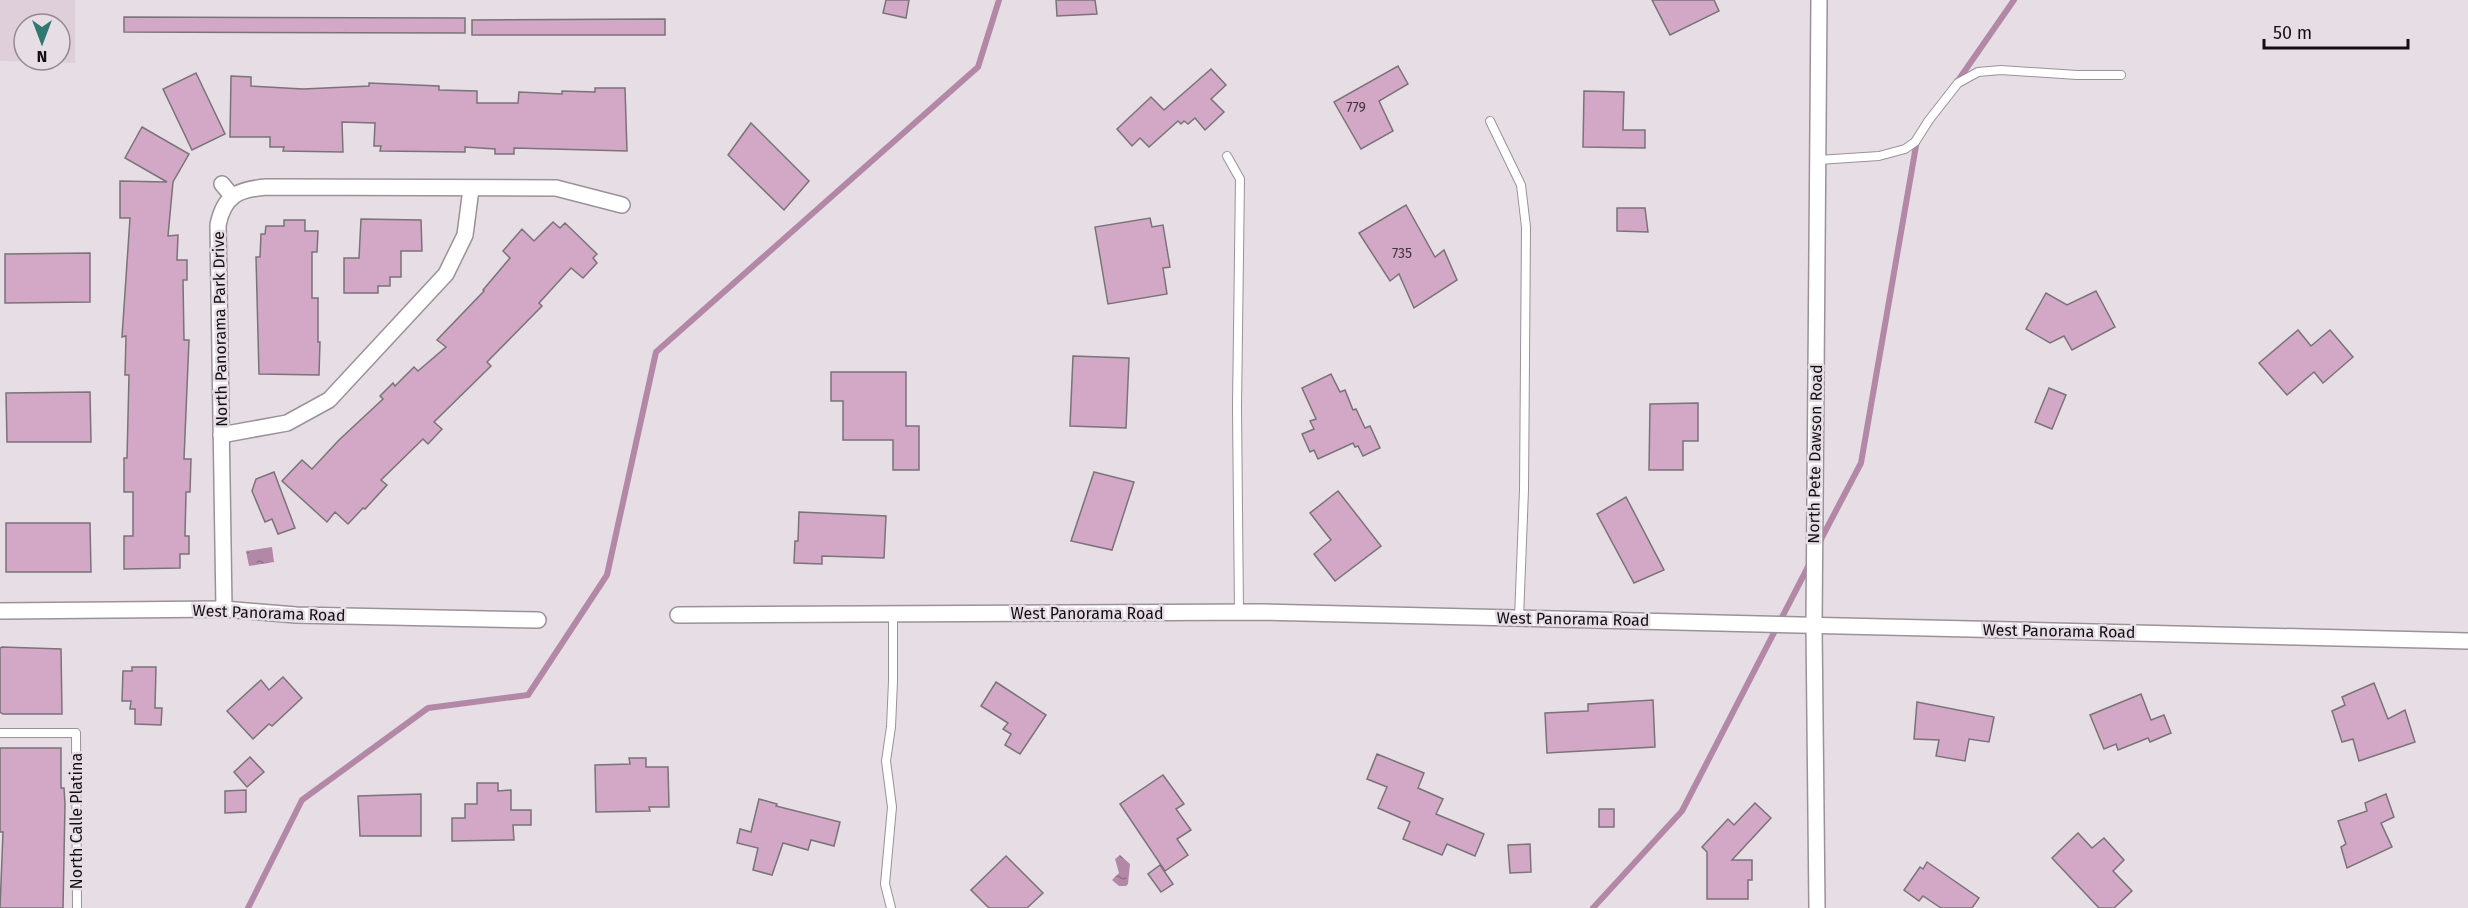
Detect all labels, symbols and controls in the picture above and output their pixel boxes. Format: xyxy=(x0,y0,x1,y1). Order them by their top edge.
north arrow xyxy=(12,12,72,72)
scale bar xyxy=(2264,12,2408,50)
text: 50 m xyxy=(2273,22,2312,44)
text: N xyxy=(37,47,47,66)
house number: 779 xyxy=(1346,99,1366,116)
street label: North Panorama Park Drive xyxy=(209,231,231,427)
house number: 735 xyxy=(1392,245,1412,262)
street label: North Pete Dawson Road xyxy=(1804,364,1826,544)
street label: West Panorama Road xyxy=(192,601,346,625)
street label: West Panorama Road xyxy=(1011,604,1163,623)
street label: West Panorama Road xyxy=(1496,608,1650,630)
street label: West Panorama Road xyxy=(1982,620,2136,642)
street label: North Calle Platina xyxy=(67,753,86,889)

